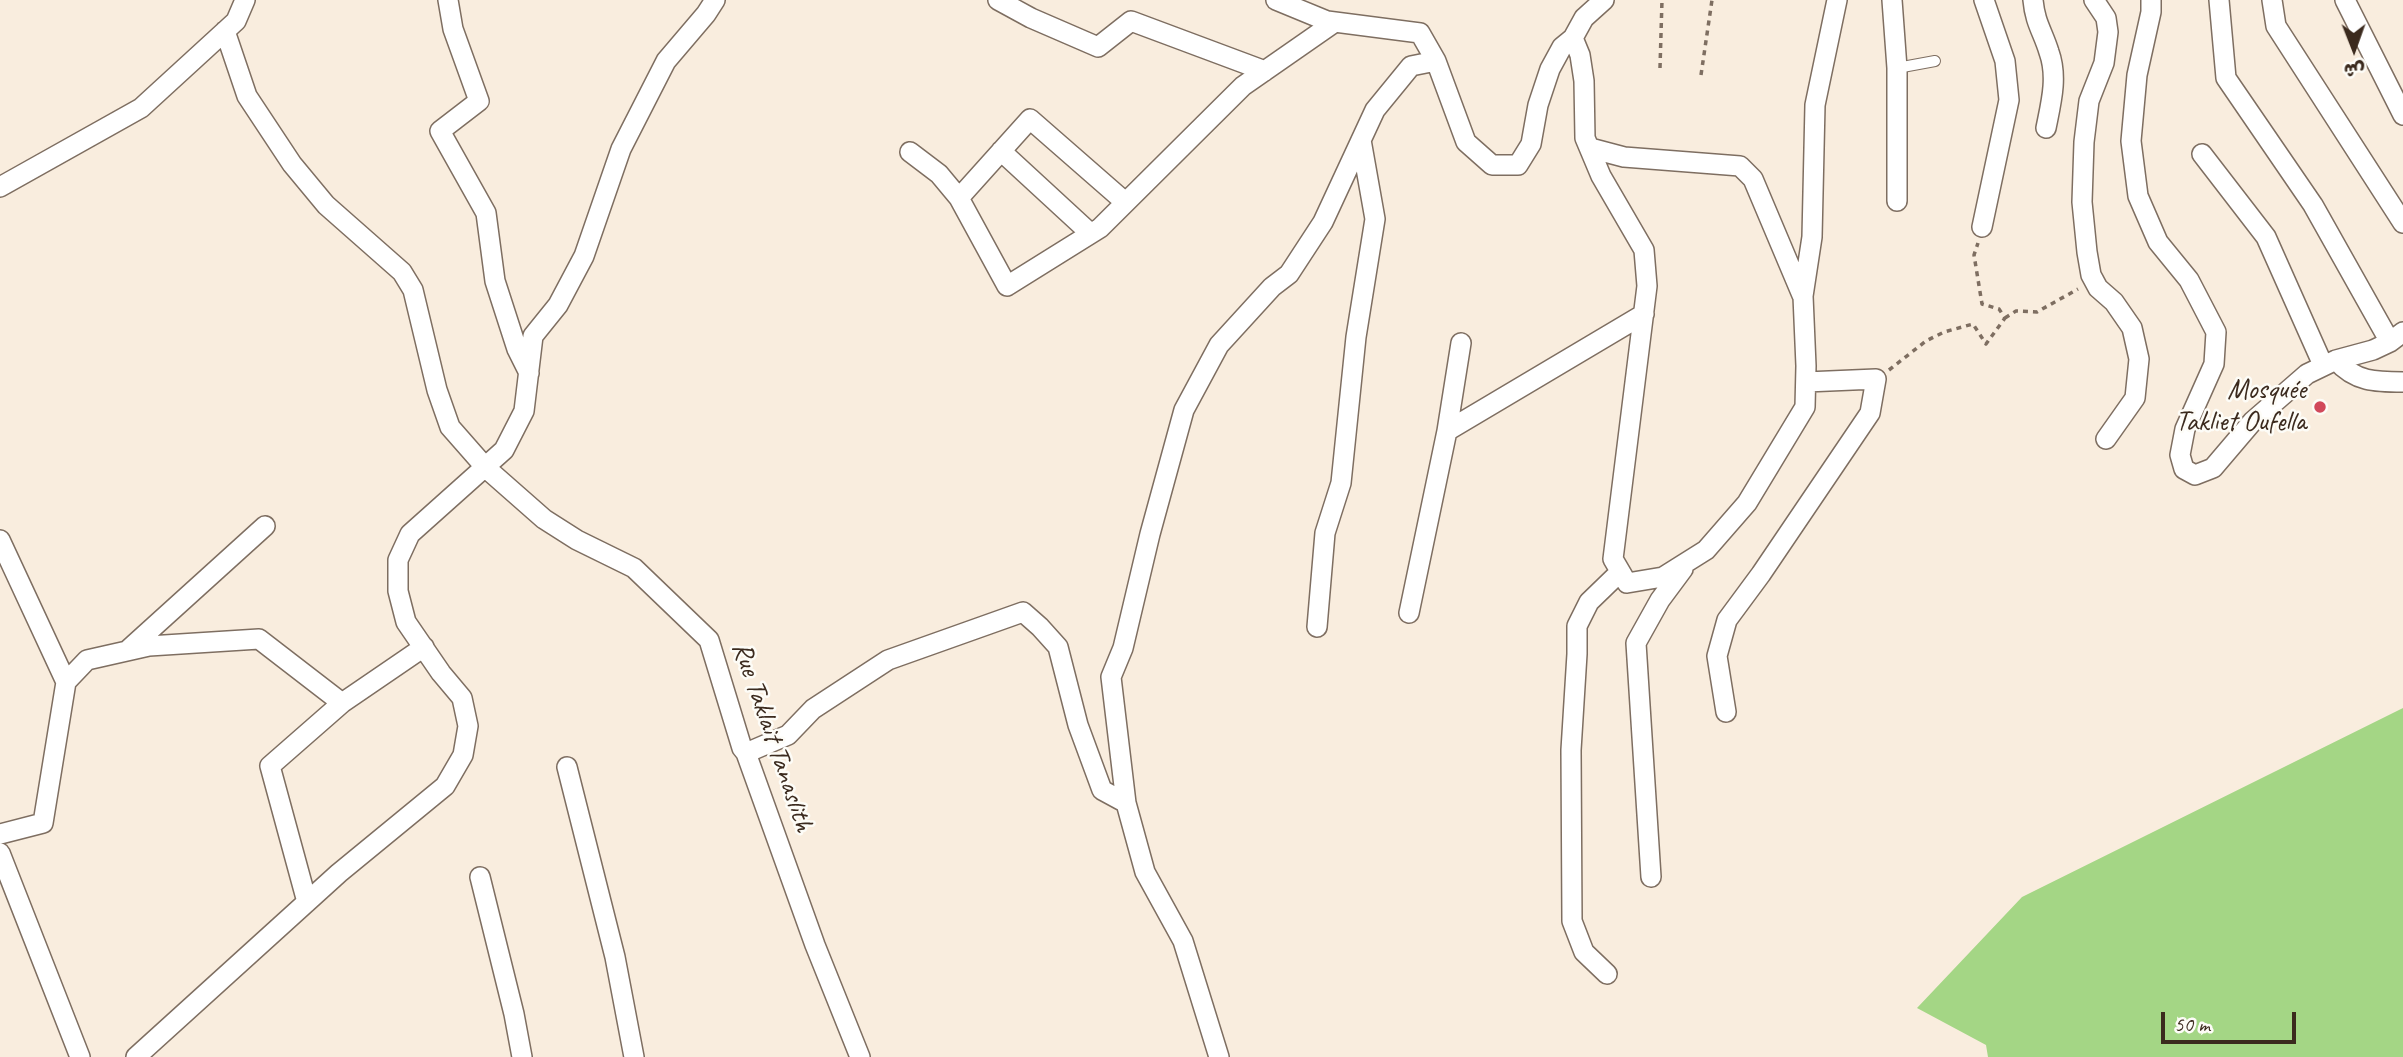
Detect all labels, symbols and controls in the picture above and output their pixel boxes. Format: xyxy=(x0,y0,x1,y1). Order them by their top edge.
north arrow xyxy=(2319,14,2389,84)
text: ش xyxy=(2344,58,2365,82)
place label: Mosquée Takliet Oufella xyxy=(2175,374,2306,440)
marker: Mosquée Takliet Oufella xyxy=(2312,399,2328,415)
street label: Rue Taklait Tanaslith xyxy=(724,638,820,836)
scale bar xyxy=(2165,998,2300,1042)
text: 50 m xyxy=(2174,1011,2210,1037)

